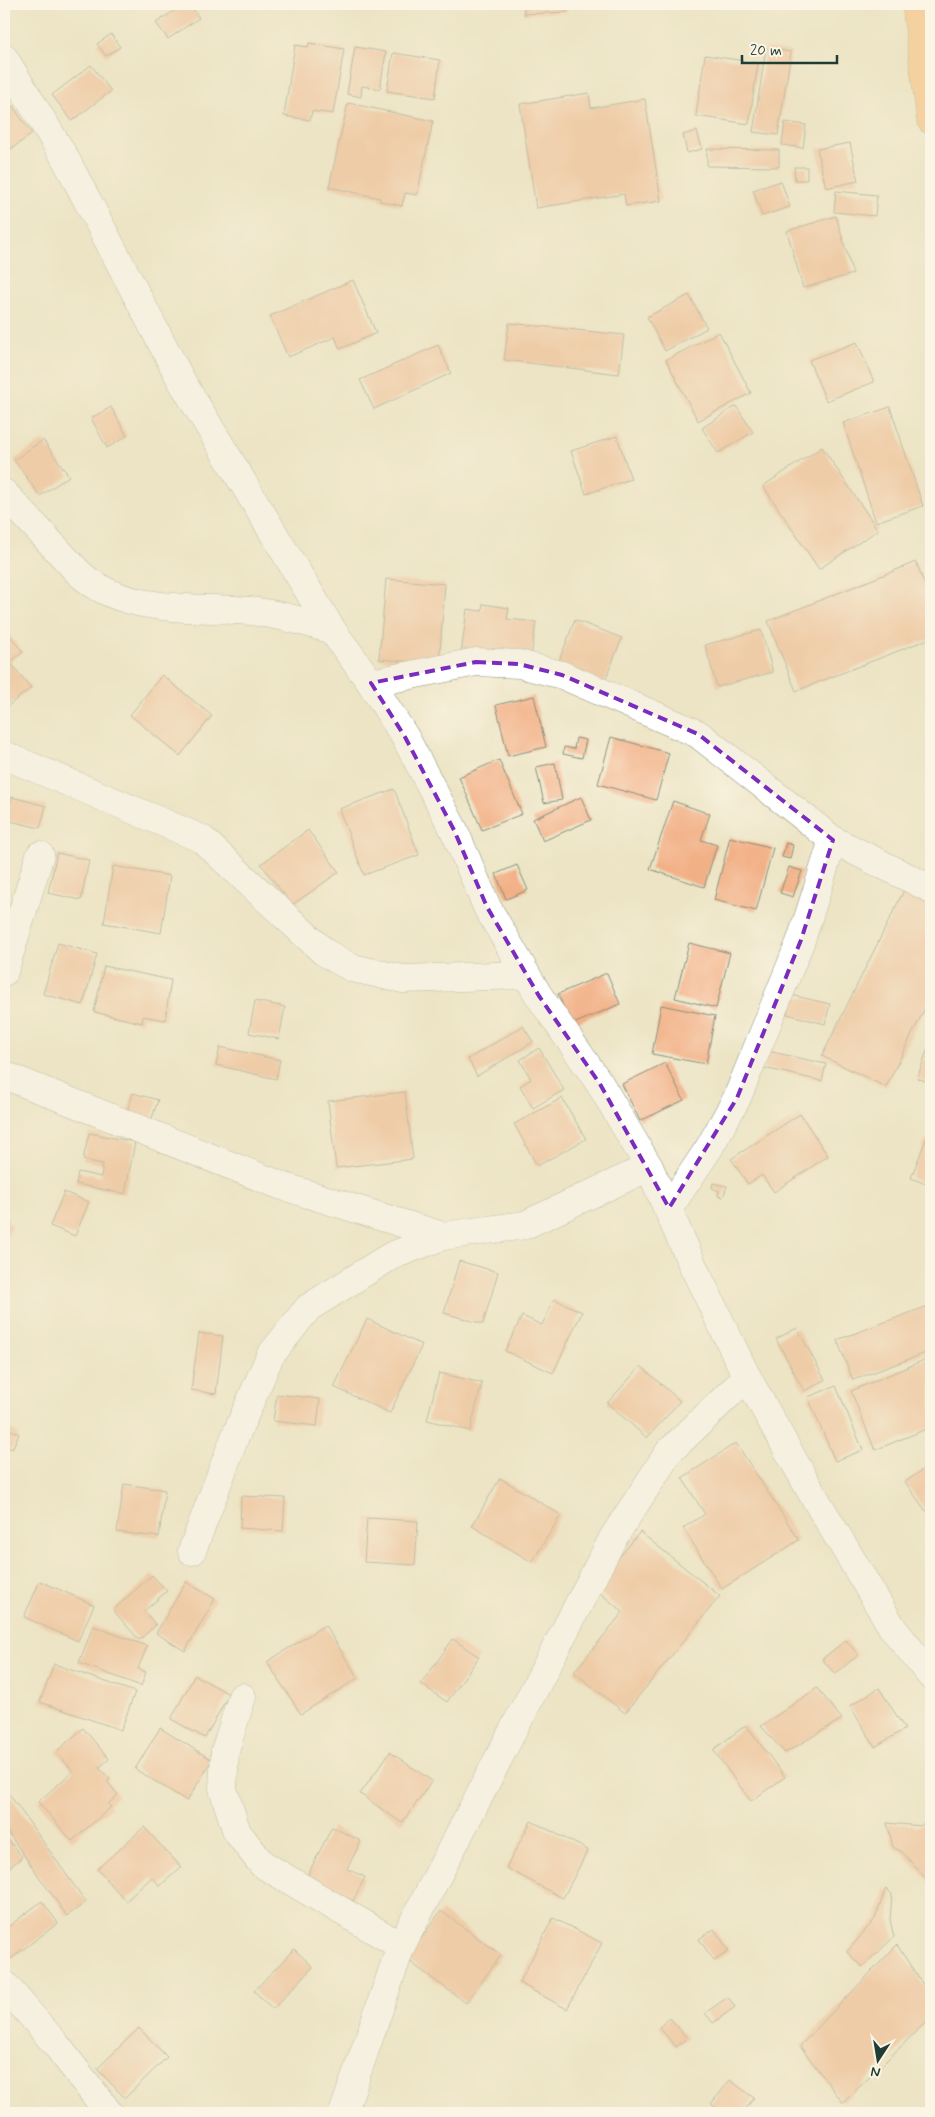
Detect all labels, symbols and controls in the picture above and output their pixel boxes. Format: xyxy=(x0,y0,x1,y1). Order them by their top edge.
scale bar xyxy=(742,32,838,64)
text: 20 m xyxy=(750,41,782,61)
north arrow xyxy=(852,2034,902,2084)
text: N xyxy=(869,2062,882,2082)

